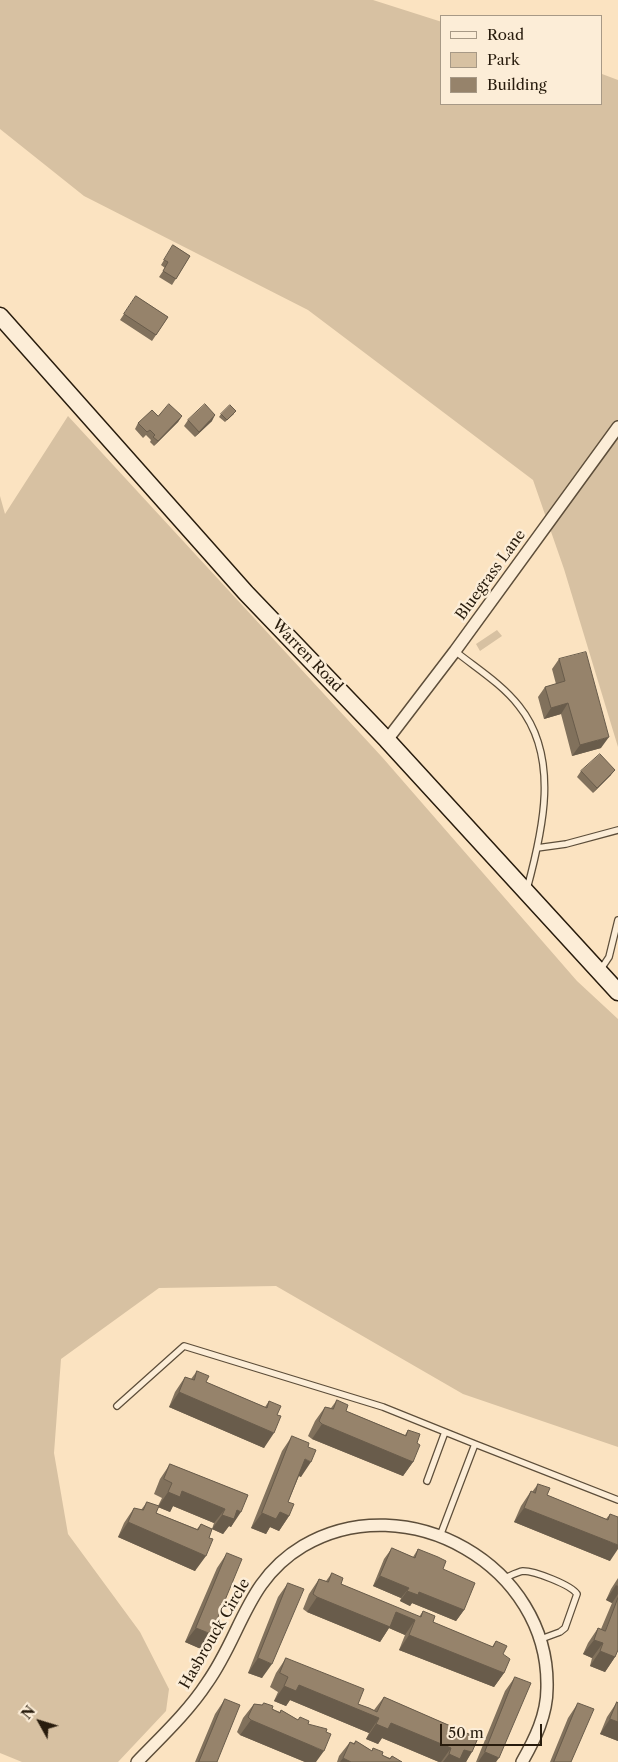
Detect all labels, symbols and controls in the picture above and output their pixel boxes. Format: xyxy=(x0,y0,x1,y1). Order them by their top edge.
legend xyxy=(440,15,603,105)
text: Road xyxy=(487,25,524,44)
text: Park xyxy=(487,50,520,69)
text: Building xyxy=(487,75,547,94)
street label: Bluegrass Lane xyxy=(452,526,530,624)
street label: Warren Road xyxy=(268,616,346,696)
street label: Hasbrouck Circle xyxy=(176,1576,254,1692)
north arrow xyxy=(15,1697,65,1747)
text: N xyxy=(18,1702,39,1723)
scale bar xyxy=(443,1714,546,1746)
text: 50 m xyxy=(448,1723,484,1742)

